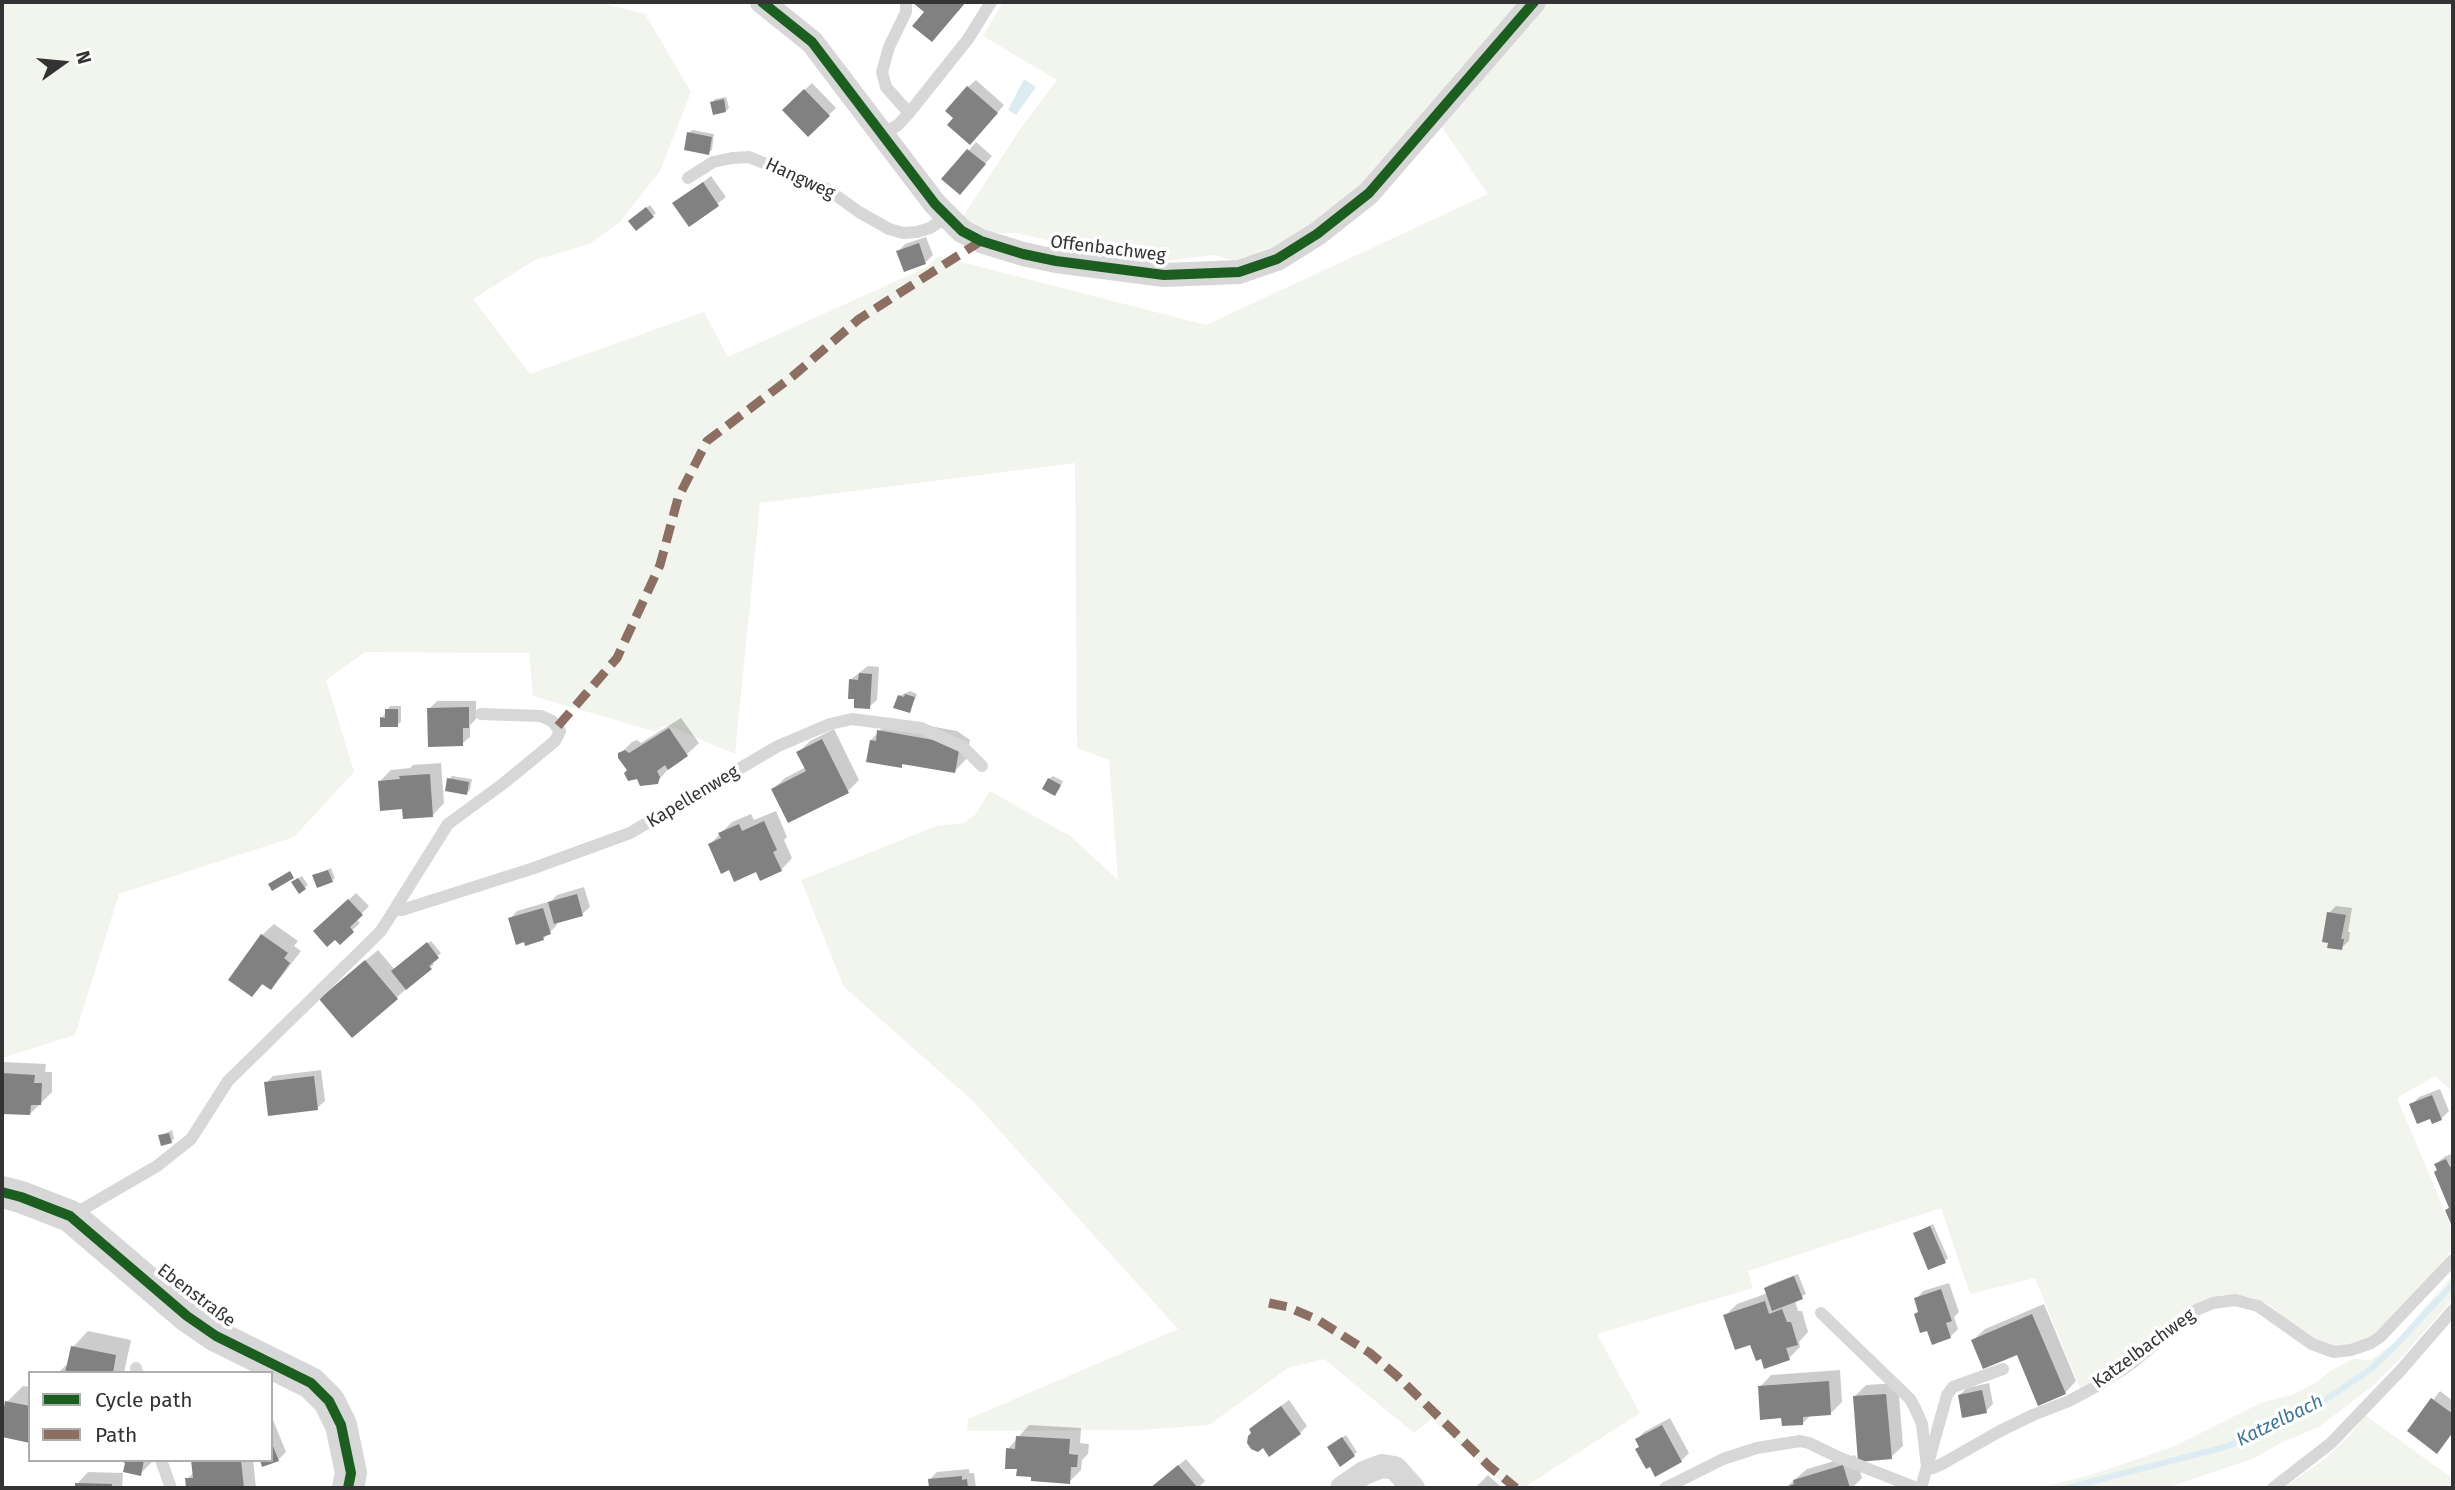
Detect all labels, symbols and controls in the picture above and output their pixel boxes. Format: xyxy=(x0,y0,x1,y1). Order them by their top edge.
north arrow xyxy=(28,28,98,98)
text: N xyxy=(71,48,97,66)
street label: Hangweg xyxy=(762,154,838,204)
street label: Offenbachweg xyxy=(1049,231,1167,267)
street label: Kapellenweg xyxy=(643,761,743,833)
street label: Ebenstraße xyxy=(153,1260,239,1332)
street label: Katzelbachweg xyxy=(2089,1305,2199,1393)
legend xyxy=(28,1371,273,1462)
text: Cycle path xyxy=(95,1387,193,1413)
water label: Katzelbach xyxy=(2233,1390,2327,1452)
text: Path xyxy=(95,1422,137,1448)

